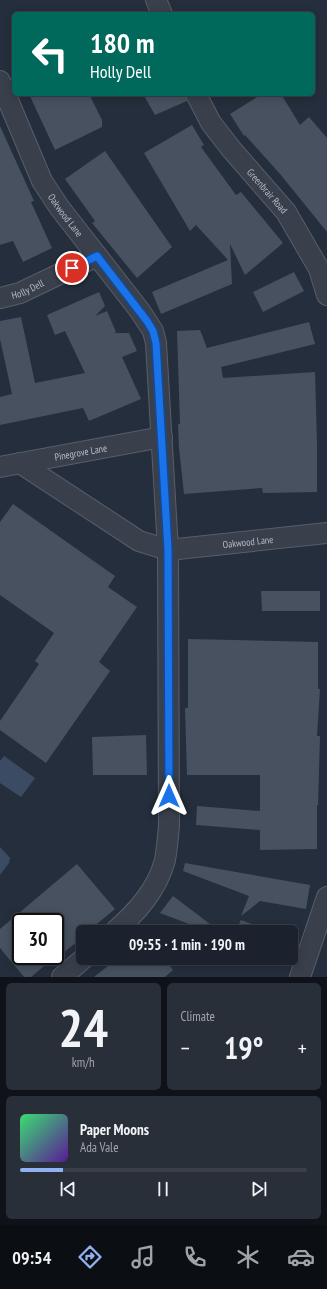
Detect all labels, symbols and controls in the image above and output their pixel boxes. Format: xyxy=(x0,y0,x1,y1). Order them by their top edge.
text: 180 m xyxy=(90,24,154,61)
icon: left xyxy=(24,28,76,80)
text: Holly Dell xyxy=(90,60,151,83)
street label: Greenbrair Road xyxy=(244,166,290,216)
street label: Oakwood Lane xyxy=(45,191,86,240)
pin xyxy=(55,251,89,285)
icon: arrive xyxy=(61,257,83,279)
street label: Holly Dell xyxy=(10,276,47,302)
street label: Pinegrove Lane xyxy=(53,441,108,464)
street label: Oakwood Lane xyxy=(222,533,274,551)
position arrow xyxy=(148,775,190,817)
speed limit sign: 30 xyxy=(12,913,64,965)
text: 09:55 · 1 min · 190 m xyxy=(129,935,245,954)
text: 24 xyxy=(58,994,108,1061)
text: Climate xyxy=(181,1008,215,1025)
text: 19° xyxy=(224,1028,264,1067)
text: − xyxy=(181,1034,190,1062)
text: + xyxy=(298,1034,307,1062)
text: km/h xyxy=(72,1054,95,1071)
text: Paper Moons xyxy=(80,1120,149,1139)
text: Ada Vale xyxy=(80,1139,119,1156)
icon: previous xyxy=(57,1178,79,1200)
icon: pause xyxy=(152,1178,174,1200)
icon: next xyxy=(248,1178,270,1200)
icon: directions xyxy=(76,1243,104,1271)
icon: music xyxy=(129,1243,157,1271)
icon: phone xyxy=(181,1243,209,1271)
icon: climate xyxy=(234,1243,262,1271)
icon: car xyxy=(287,1243,315,1271)
text: 09:54 xyxy=(12,1246,51,1269)

